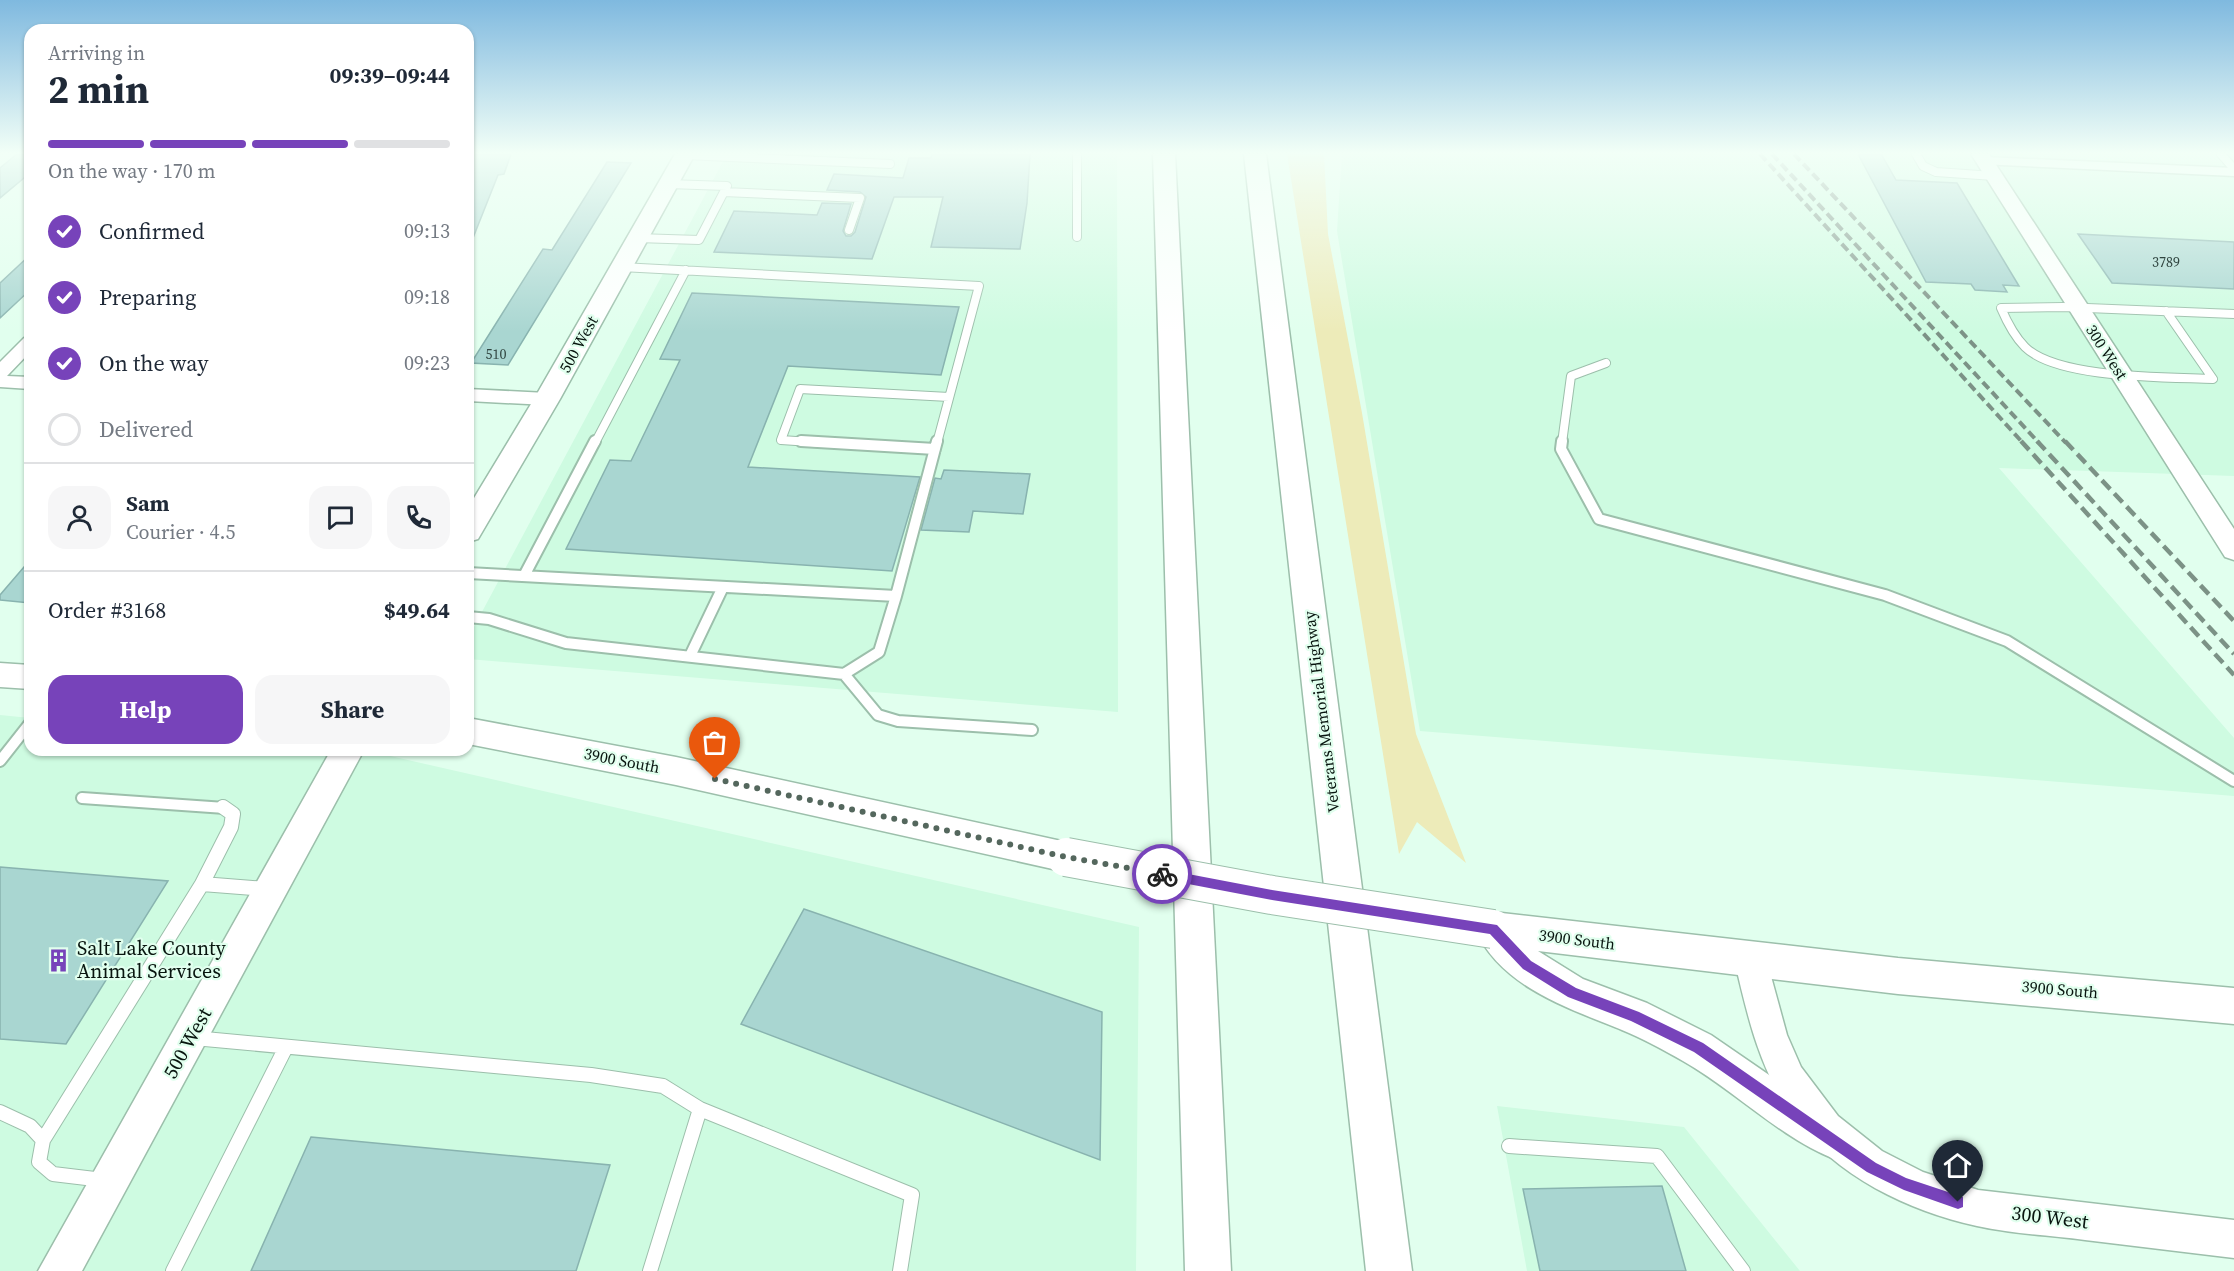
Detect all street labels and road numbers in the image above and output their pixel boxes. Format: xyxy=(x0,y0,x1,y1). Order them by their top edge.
street label: 500 West xyxy=(553,311,603,376)
street label: 300 West xyxy=(2081,320,2133,385)
street label: Veterans Memorial Highway xyxy=(1298,609,1344,814)
street label: 3900 South xyxy=(582,742,662,778)
street label: 3900 South xyxy=(1538,923,1617,955)
street label: 3900 South xyxy=(2021,975,2100,1003)
street label: 500 West xyxy=(156,1002,218,1084)
street label: 300 West xyxy=(2010,1198,2091,1236)

